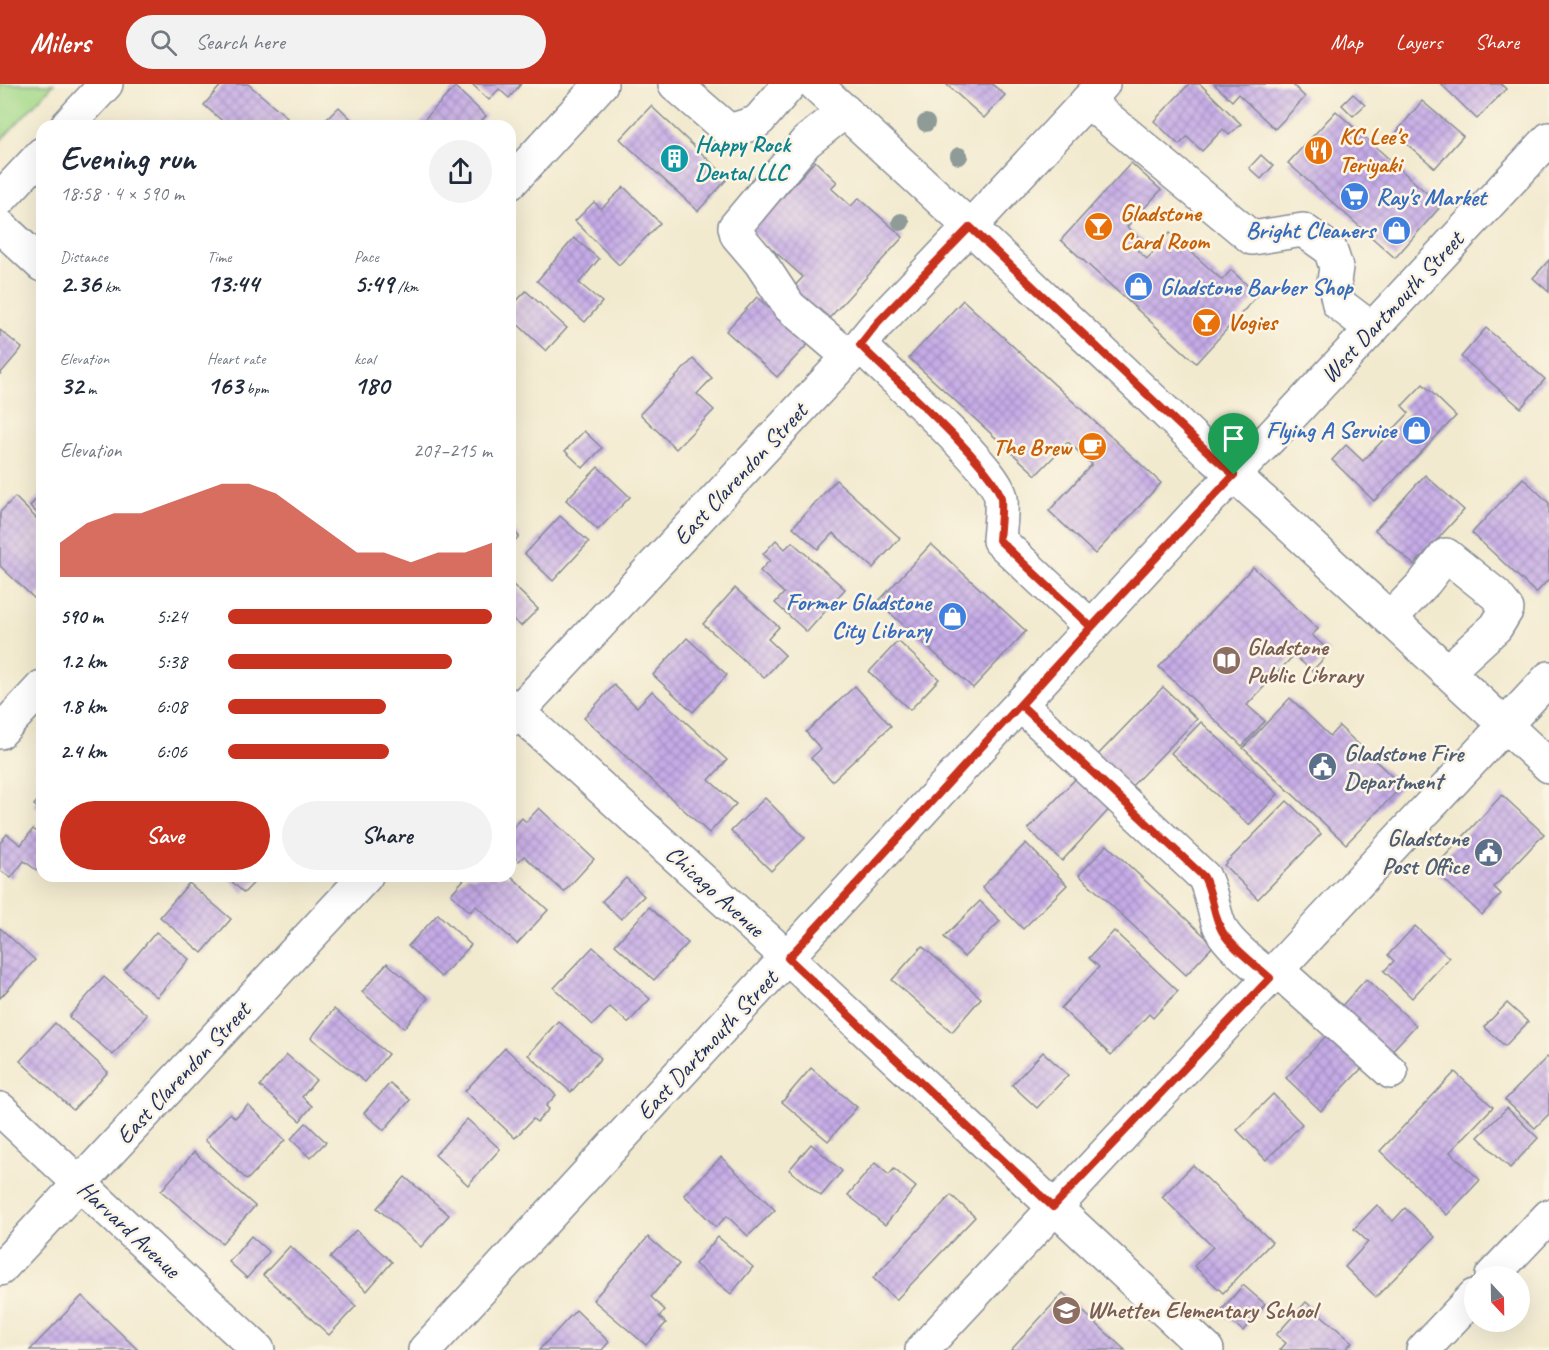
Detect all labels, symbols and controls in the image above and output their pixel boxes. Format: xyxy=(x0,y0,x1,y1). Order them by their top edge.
search box xyxy=(126,15,546,69)
text: Milers xyxy=(30,25,90,60)
icon: search xyxy=(147,26,180,59)
text: Search here xyxy=(195,28,285,56)
text: Map xyxy=(1330,29,1363,55)
text: Layers xyxy=(1396,29,1442,55)
text: Share xyxy=(1475,29,1519,55)
place label: KC Lee's Teriyaki xyxy=(1339,121,1409,179)
place label: Happy Rock Dental LLC xyxy=(695,129,792,187)
restaurant icon: KC Lee's Teriyaki xyxy=(1302,134,1334,166)
text: Evening run xyxy=(60,137,195,179)
button: share xyxy=(429,140,492,203)
building icon: Happy Rock Dental LLC xyxy=(658,142,690,174)
text: 18:58 · 4 × 590 m xyxy=(60,181,184,206)
supermarket icon: Ray's Market xyxy=(1339,181,1371,213)
place label: Ray's Market xyxy=(1376,182,1489,212)
place label: Gladstone Card Room xyxy=(1120,198,1211,256)
bar icon: Gladstone Card Room xyxy=(1083,211,1115,243)
shop icon: Bright Cleaners xyxy=(1380,214,1412,246)
place label: Bright Cleaners xyxy=(1246,215,1378,245)
street label: West Dartmouth Street xyxy=(1314,224,1471,389)
text: Distance xyxy=(60,247,108,267)
text: Time xyxy=(207,247,231,267)
text: Pace xyxy=(354,247,379,267)
text: 2.36 xyxy=(60,267,101,300)
text: 13:44 xyxy=(207,267,259,300)
text: 5:49 xyxy=(354,267,394,300)
shop icon: Gladstone Barber Shop xyxy=(1123,271,1155,303)
place label: Gladstone Barber Shop xyxy=(1160,272,1354,302)
text: km xyxy=(101,277,120,297)
text: /km xyxy=(394,277,418,297)
bar icon: Vogies xyxy=(1190,306,1222,338)
place label: Vogies xyxy=(1227,307,1279,337)
text: Elevation xyxy=(60,349,109,369)
text: Heart rate xyxy=(207,349,265,369)
text: kcal xyxy=(354,349,375,369)
text: 32 xyxy=(60,369,83,402)
text: 163 xyxy=(207,369,243,402)
text: 180 xyxy=(354,369,389,402)
text: m xyxy=(83,379,96,399)
text: bpm xyxy=(243,379,269,399)
street label: East Clarendon Street xyxy=(666,395,815,551)
pin xyxy=(1208,413,1259,475)
shop icon: Flying A Service xyxy=(1401,414,1433,446)
place label: Flying A Service xyxy=(1266,415,1398,445)
icon: arrive xyxy=(1217,422,1250,455)
cafe icon: The Brew xyxy=(1076,431,1108,463)
place label: The Brew xyxy=(993,432,1074,462)
text: Elevation xyxy=(60,438,122,463)
text: 207–215 m xyxy=(413,438,492,463)
place label: Former Gladstone City Library xyxy=(786,587,934,645)
shop icon: Former Gladstone City Library xyxy=(936,600,968,632)
text: 590 m xyxy=(60,604,103,629)
text: 5:24 xyxy=(156,604,187,629)
place label: Gladstone Public Library xyxy=(1247,632,1365,690)
library icon: Gladstone Public Library xyxy=(1210,645,1242,677)
text: 1.2 km xyxy=(60,649,107,674)
text: 5:38 xyxy=(156,649,187,674)
text: 1.8 km xyxy=(60,694,107,719)
text: 6:08 xyxy=(156,694,187,719)
place label: Gladstone Fire Department xyxy=(1344,738,1465,796)
text: 2.4 km xyxy=(60,739,107,764)
text: 6:06 xyxy=(156,739,187,764)
public building icon: Gladstone Fire Department xyxy=(1307,751,1339,783)
button: Save xyxy=(60,801,270,870)
button: Share xyxy=(282,801,492,870)
place label: Gladstone Post Office xyxy=(1382,823,1470,881)
public building icon: Gladstone Post Office xyxy=(1473,836,1505,868)
street label: Chicago Avenue xyxy=(659,839,772,945)
street label: East Dartmouth Street xyxy=(630,962,785,1126)
street label: East Clarendon Street xyxy=(109,994,258,1150)
street label: Harvard Avenue xyxy=(71,1174,188,1286)
north arrow xyxy=(1464,1266,1530,1332)
map controls xyxy=(1464,1266,1530,1332)
school or university icon: Whetten Elementary School xyxy=(1050,1294,1082,1326)
place label: Whetten Elementary School xyxy=(1087,1295,1321,1325)

